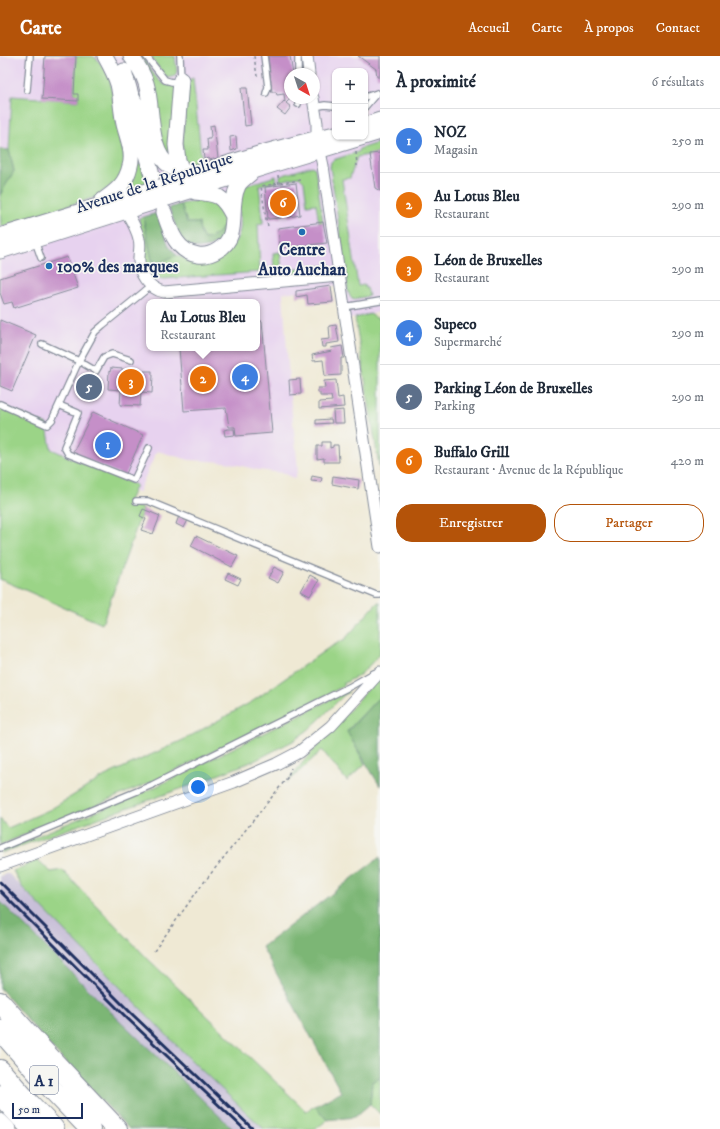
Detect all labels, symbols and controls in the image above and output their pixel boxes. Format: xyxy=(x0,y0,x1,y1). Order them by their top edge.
text: Carte xyxy=(20,17,62,40)
text: Accueil xyxy=(468,19,510,37)
text: Carte xyxy=(532,19,562,37)
text: À propos xyxy=(584,19,634,37)
text: Contact xyxy=(656,19,700,37)
north arrow xyxy=(284,68,320,104)
map controls xyxy=(332,68,368,140)
button: + xyxy=(332,68,368,104)
text: À proximité xyxy=(396,71,476,93)
text: 6 résultats xyxy=(652,74,704,90)
button: − xyxy=(332,104,368,140)
text: NOZ xyxy=(434,123,466,142)
text: 1 xyxy=(407,133,411,149)
text: 250 m xyxy=(672,133,704,149)
text: Magasin xyxy=(434,142,478,158)
street label: Avenue de la République xyxy=(73,147,236,219)
text: Au Lotus Bleu xyxy=(434,187,520,206)
pin: 6 xyxy=(270,188,296,218)
text: 2 xyxy=(406,197,412,213)
text: 290 m xyxy=(672,197,704,213)
text: Restaurant xyxy=(434,206,490,222)
marker: Centre Auto Auchan xyxy=(297,227,307,237)
place label: Centre Auto Auchan xyxy=(257,239,346,281)
text: Léon de Bruxelles xyxy=(434,251,542,270)
place label: 100% des marques xyxy=(57,256,179,278)
marker: 100% des marques xyxy=(44,261,54,271)
text: 3 xyxy=(407,261,411,277)
text: 290 m xyxy=(672,261,704,277)
text: Restaurant xyxy=(434,270,490,286)
popup xyxy=(146,299,260,351)
text: Au Lotus Bleu xyxy=(160,308,246,327)
text: Supeco xyxy=(434,315,477,334)
text: 4 xyxy=(405,325,413,341)
text: 290 m xyxy=(672,325,704,341)
text: Restaurant xyxy=(160,327,216,343)
text: Supermarché xyxy=(434,334,502,350)
pin: 4 xyxy=(232,362,258,392)
pin: 2 xyxy=(190,364,216,394)
pin: 3 xyxy=(118,367,144,397)
pin: 5 xyxy=(76,372,102,402)
text: Parking Léon de Bruxelles xyxy=(434,379,592,398)
text: 5 xyxy=(406,389,412,405)
text: 290 m xyxy=(672,389,704,405)
text: Parking xyxy=(434,398,475,414)
pin: 1 xyxy=(95,430,121,460)
text: Buffalo Grill xyxy=(434,443,509,462)
text: 6 xyxy=(406,453,412,469)
text: 420 m xyxy=(671,453,704,469)
text: Restaurant · Avenue de la République xyxy=(434,462,624,478)
button: Enregistrer xyxy=(396,504,546,542)
button: Partager xyxy=(554,504,704,542)
your location xyxy=(188,777,208,797)
road number: A 1 xyxy=(30,1066,58,1094)
scale bar xyxy=(12,1101,83,1120)
text: 50 m xyxy=(18,1103,40,1117)

